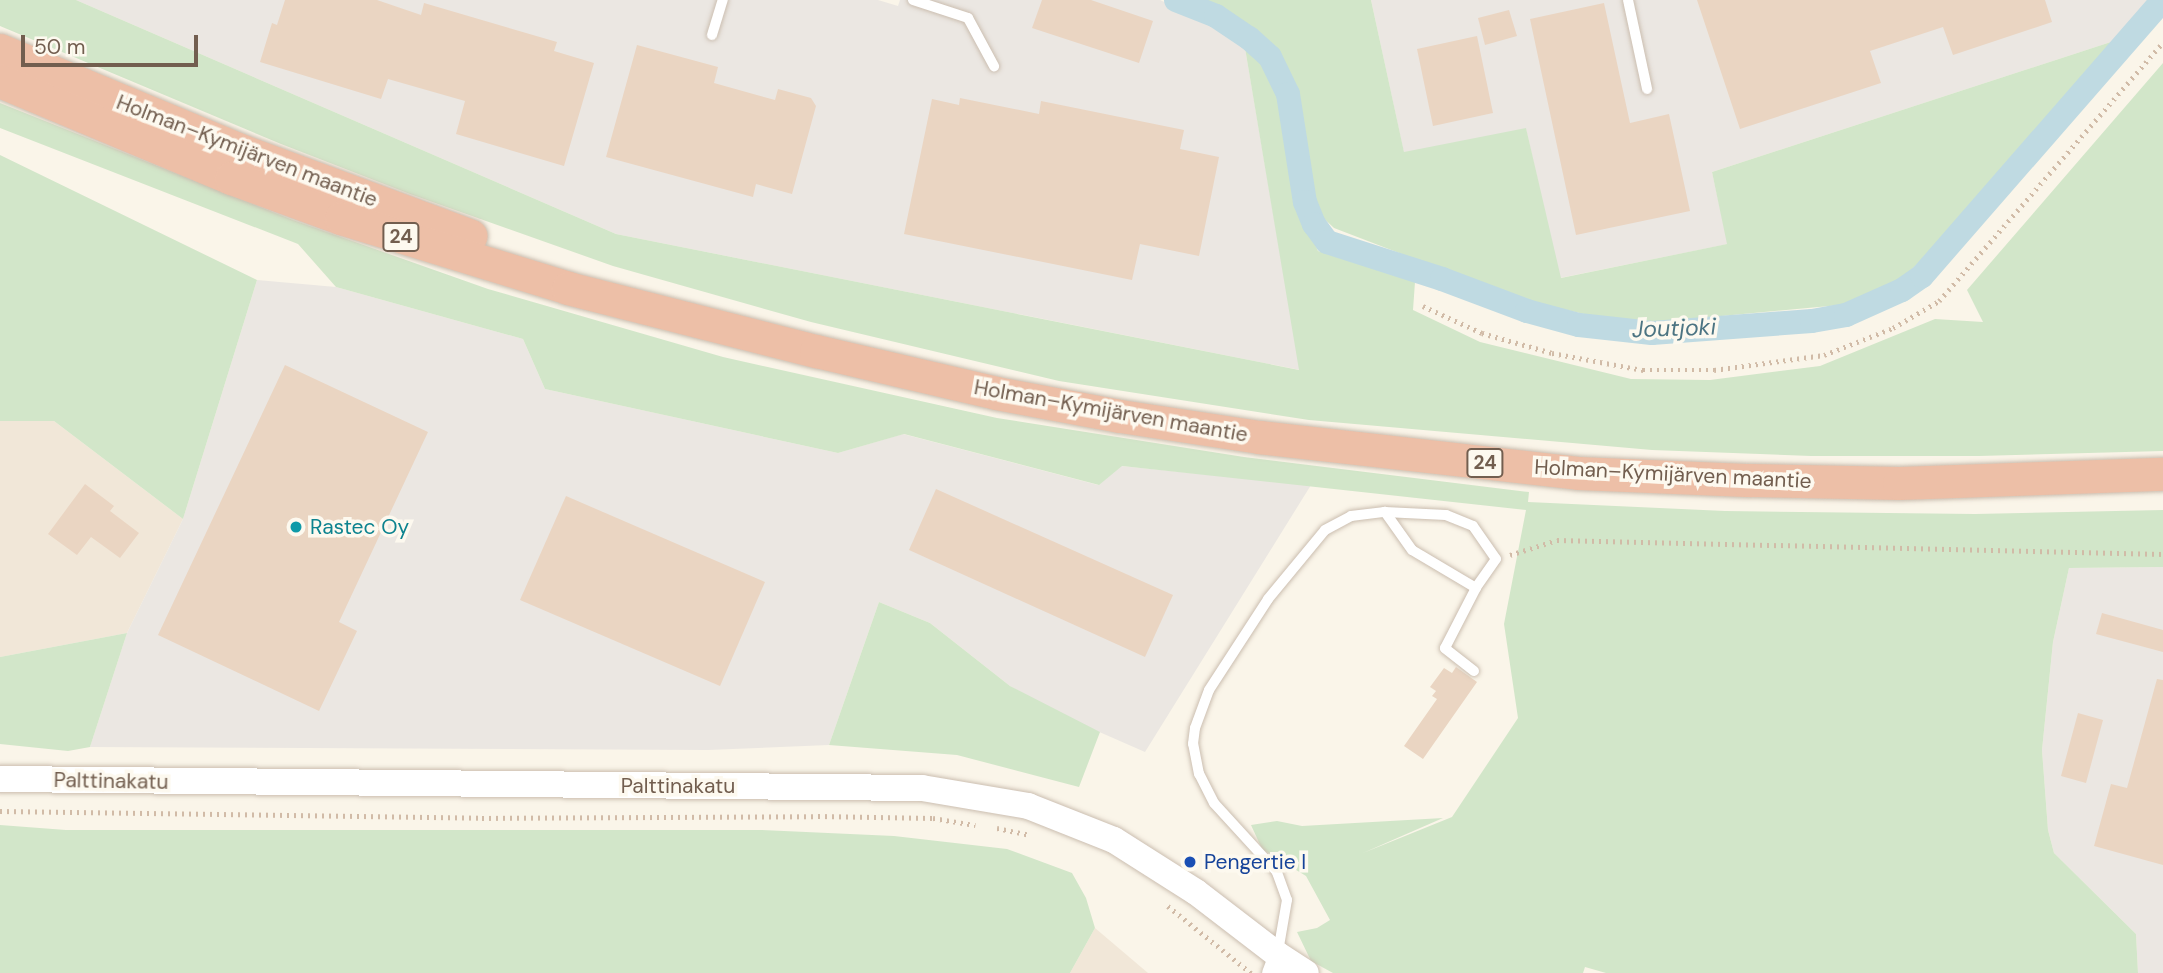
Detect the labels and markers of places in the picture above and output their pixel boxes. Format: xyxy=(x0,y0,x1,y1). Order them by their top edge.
place label: Rastec Oy xyxy=(310,514,409,540)
marker: Rastec Oy xyxy=(288,519,304,535)
place label: Pengertie I xyxy=(1204,849,1306,875)
marker: Pengertie I xyxy=(1182,854,1198,870)

